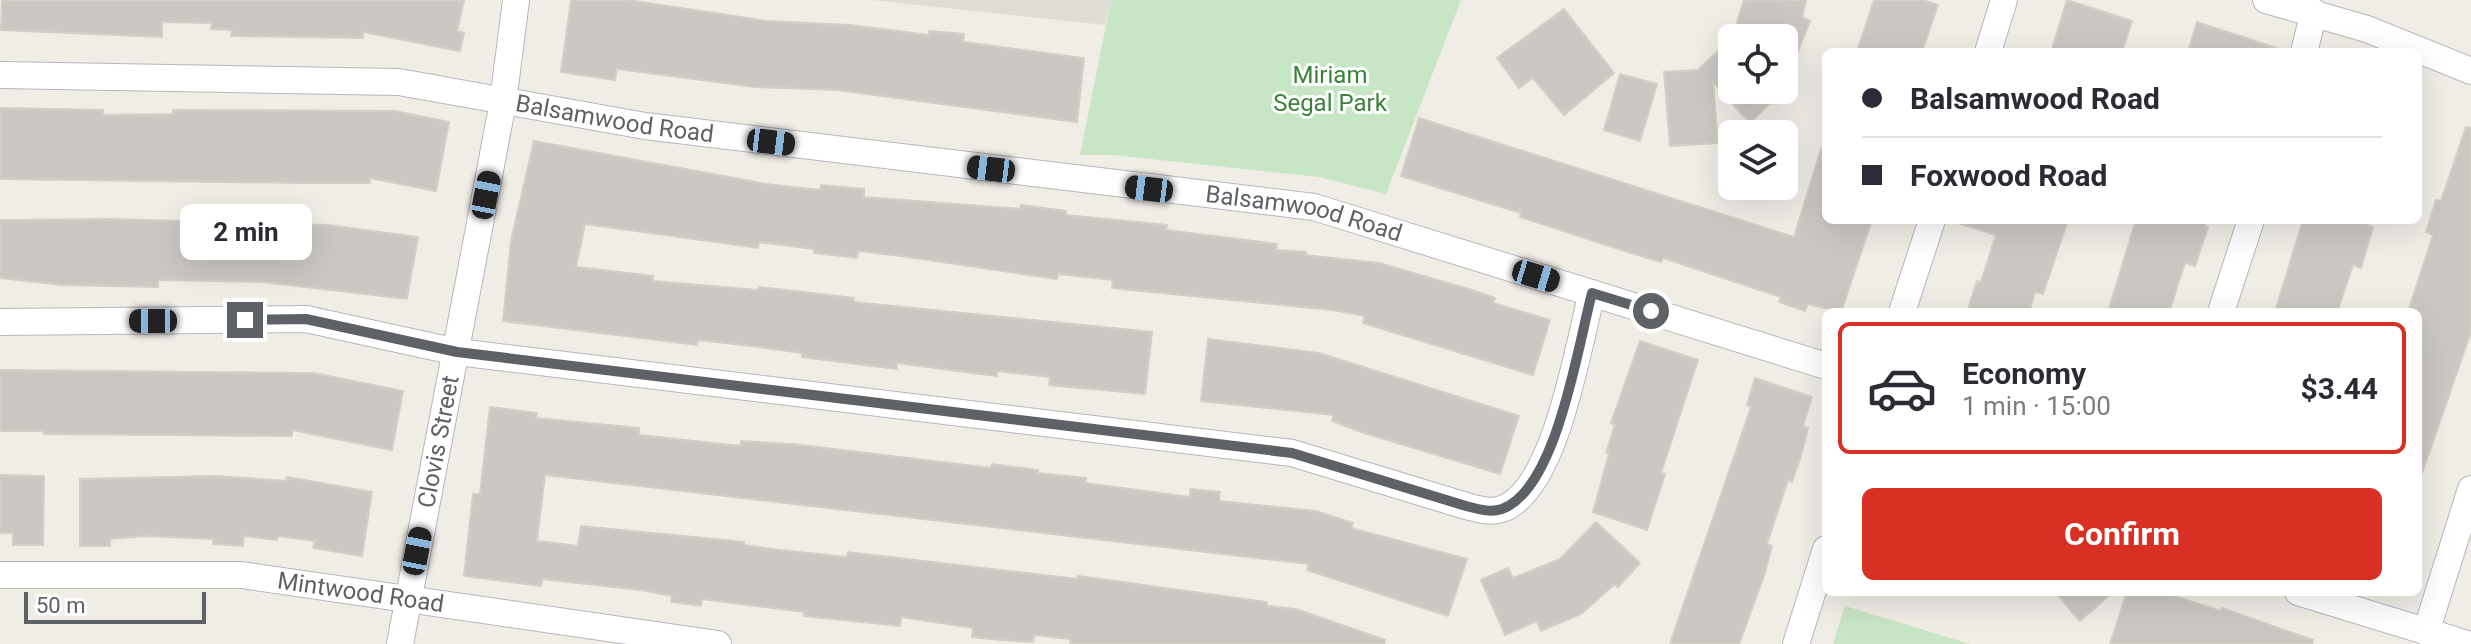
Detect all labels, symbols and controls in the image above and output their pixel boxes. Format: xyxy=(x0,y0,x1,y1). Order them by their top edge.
map controls xyxy=(1718,24,1798,200)
button: locate xyxy=(1718,24,1798,104)
park label: Miriam Segal Park xyxy=(1273,61,1388,117)
text: Balsamwood Road xyxy=(1910,81,2160,116)
street label: Balsamwood Road xyxy=(513,89,715,148)
button: layers xyxy=(1718,120,1798,200)
car xyxy=(746,127,796,157)
car xyxy=(966,154,1016,184)
text: Foxwood Road xyxy=(1910,158,2107,193)
car xyxy=(470,169,502,221)
car xyxy=(1124,174,1174,204)
street label: Balsamwood Road xyxy=(1204,180,1405,247)
callout: 2 min xyxy=(179,204,311,260)
text: 2 min xyxy=(213,217,279,247)
car xyxy=(1510,258,1562,294)
route start xyxy=(1633,293,1669,329)
route end xyxy=(227,302,263,338)
car xyxy=(129,309,177,333)
icon: car xyxy=(1866,352,1938,424)
text: Economy xyxy=(1962,356,2086,391)
text: $3.44 xyxy=(2300,371,2378,406)
street label: Clovis Street xyxy=(412,373,465,510)
text: 1 min · 15:00 xyxy=(1962,391,2111,421)
button: Confirm xyxy=(1862,488,2382,580)
car xyxy=(401,525,433,577)
street label: Mintwood Road xyxy=(276,566,446,618)
scale bar xyxy=(24,588,206,624)
text: 50 m xyxy=(36,593,85,618)

